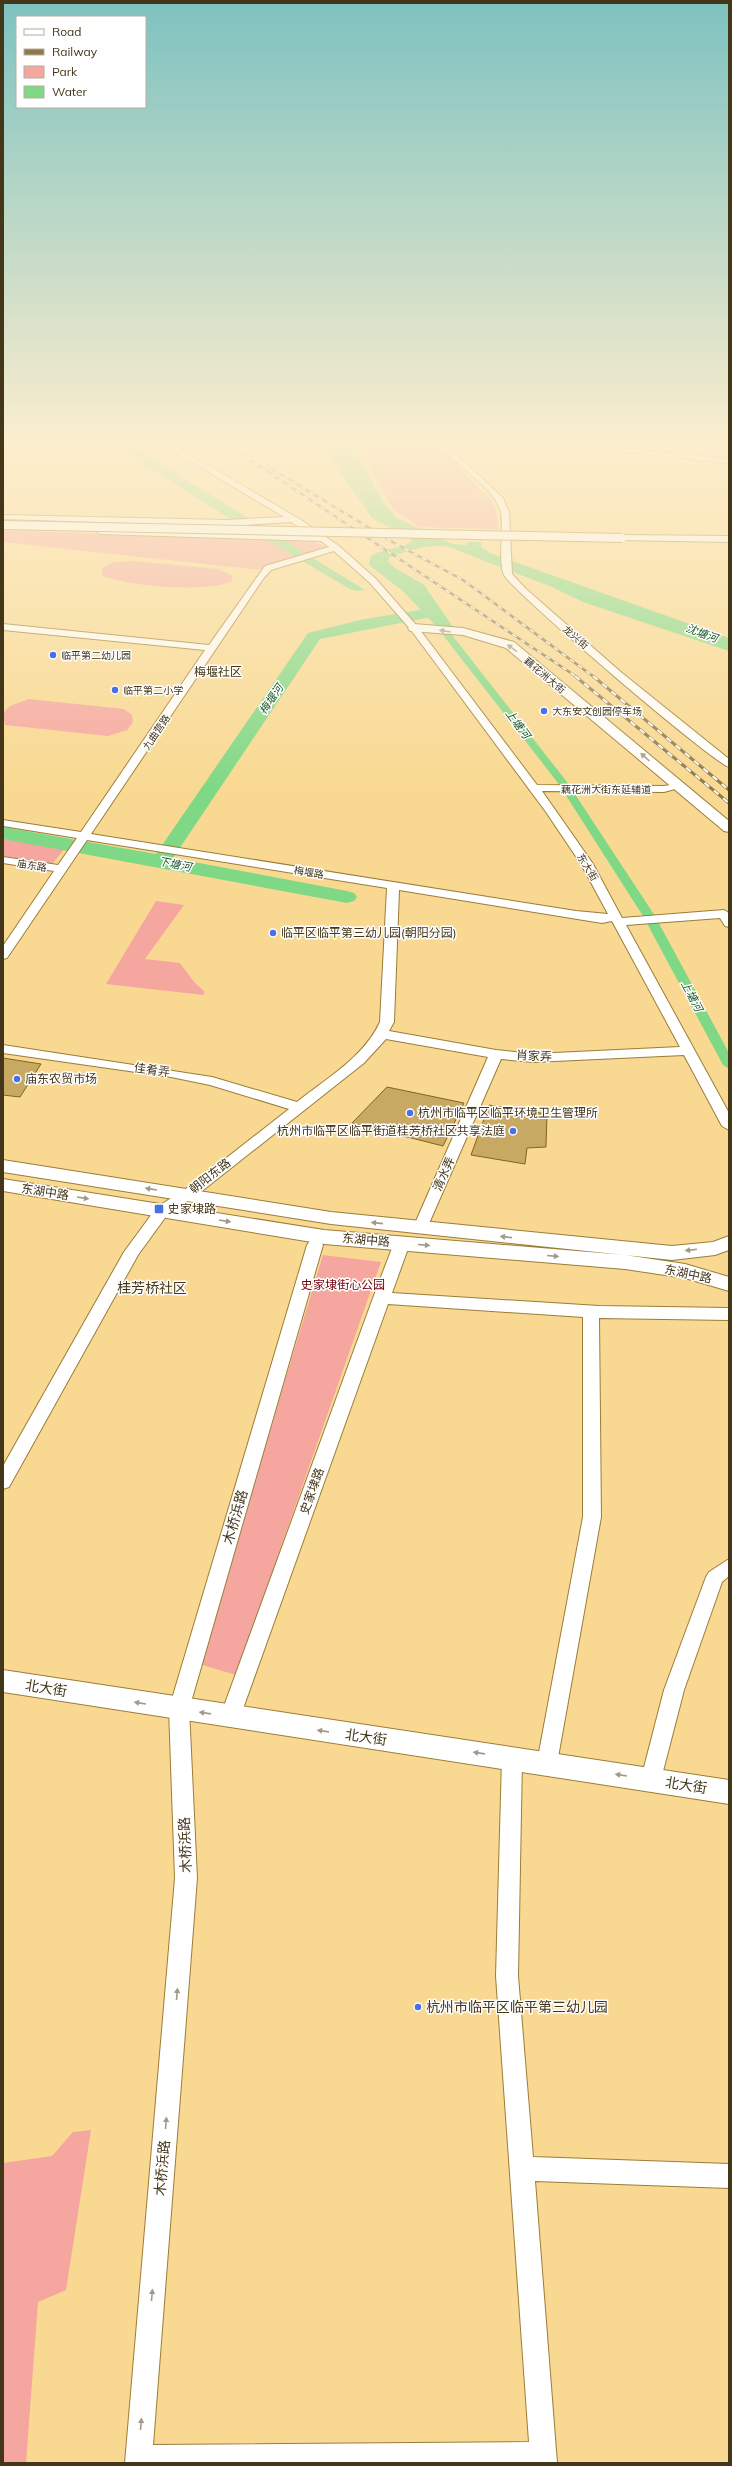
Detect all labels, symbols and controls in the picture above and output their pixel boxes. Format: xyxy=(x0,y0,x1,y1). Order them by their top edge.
legend xyxy=(16,16,146,108)
text: Road xyxy=(52,24,81,39)
text: Railway xyxy=(52,44,98,59)
text: Park xyxy=(52,64,78,79)
text: Water xyxy=(52,84,88,99)
water label: 沈塘河 xyxy=(684,621,722,646)
street label: 龙兴街 xyxy=(560,623,591,652)
one-way arrow xyxy=(438,627,451,633)
one-way arrow xyxy=(507,644,518,652)
place label: 临平第二幼儿园 xyxy=(61,649,131,662)
marker: 临平第二幼儿园 xyxy=(48,650,58,660)
street label: 藕花洲大街 xyxy=(521,654,568,696)
district label: 梅堰社区 xyxy=(194,664,242,679)
water label: 梅堰河 xyxy=(256,680,287,717)
place label: 临平第二小学 xyxy=(123,684,183,697)
marker: 临平第二小学 xyxy=(110,685,120,695)
place label: 大东安文创园停车场 xyxy=(552,705,642,718)
marker: 大东安文创园停车场 xyxy=(539,706,549,716)
water label: 上塘河 xyxy=(502,707,535,743)
street label: 九曲营路 xyxy=(140,712,173,752)
one-way arrow xyxy=(640,753,650,762)
street label: 藕花洲大街东延辅道 xyxy=(561,783,651,796)
street label: 东大街 xyxy=(574,851,601,883)
water label: 下塘河 xyxy=(157,854,194,874)
street label: 庙东路 xyxy=(16,857,48,874)
street label: 梅堰路 xyxy=(293,864,325,881)
place label: 临平区临平第三幼儿园(朝阳分园) xyxy=(281,925,457,940)
marker: 临平区临平第三幼儿园(朝阳分园) xyxy=(268,928,278,938)
water label: 上塘河 xyxy=(678,978,707,1016)
street label: 肖家弄 xyxy=(516,1047,552,1064)
street label: 佳肴弄 xyxy=(133,1060,171,1079)
place label: 庙东农贸市场 xyxy=(25,1071,97,1086)
marker: 庙东农贸市场 xyxy=(12,1074,22,1084)
place label: 杭州市临平区临平环境卫生管理所 xyxy=(418,1105,598,1120)
marker: 杭州市临平区临平环境卫生管理所 xyxy=(405,1108,415,1118)
place label: 杭州市临平区临平街道桂芳桥社区共享法庭 xyxy=(277,1123,505,1138)
marker: 杭州市临平区临平街道桂芳桥社区共享法庭 xyxy=(508,1126,518,1136)
street label: 清水弄 xyxy=(429,1154,458,1193)
street label: 朝阳东路 xyxy=(186,1155,233,1196)
street label: 东湖中路 xyxy=(20,1180,70,1203)
one-way arrow xyxy=(145,1186,157,1192)
one-way arrow xyxy=(77,1195,89,1201)
place label: 史家埭路 xyxy=(168,1201,216,1216)
marker: 史家埭路 xyxy=(153,1203,165,1215)
one-way arrow xyxy=(219,1218,231,1224)
one-way arrow xyxy=(371,1220,383,1226)
street label: 东湖中路 xyxy=(341,1230,391,1249)
one-way arrow xyxy=(500,1233,512,1240)
one-way arrow xyxy=(417,1242,430,1249)
one-way arrow xyxy=(685,1247,697,1254)
one-way arrow xyxy=(547,1253,559,1260)
street label: 东湖中路 xyxy=(663,1261,713,1286)
park label: 史家埭街心公园 xyxy=(301,1277,385,1292)
district label: 桂芳桥社区 xyxy=(117,1279,187,1297)
street label: 史家埭路 xyxy=(296,1466,327,1516)
street label: 木桥浜路 xyxy=(219,1488,251,1546)
street label: 北大街 xyxy=(24,1676,68,1700)
one-way arrow xyxy=(134,1700,147,1706)
one-way arrow xyxy=(199,1710,211,1716)
street label: 北大街 xyxy=(344,1725,388,1749)
one-way arrow xyxy=(316,1728,329,1734)
one-way arrow xyxy=(473,1750,485,1756)
one-way arrow xyxy=(615,1772,627,1778)
street label: 北大街 xyxy=(664,1773,708,1797)
street label: 木桥浜路 xyxy=(175,1817,195,1873)
one-way arrow xyxy=(173,1988,180,2000)
place label: 杭州市临平区临平第三幼儿园 xyxy=(426,1998,608,2016)
marker: 杭州市临平区临平第三幼儿园 xyxy=(413,2002,423,2012)
one-way arrow xyxy=(162,2117,169,2129)
street label: 木桥浜路 xyxy=(151,2139,173,2197)
one-way arrow xyxy=(148,2289,155,2301)
one-way arrow xyxy=(138,2418,145,2430)

